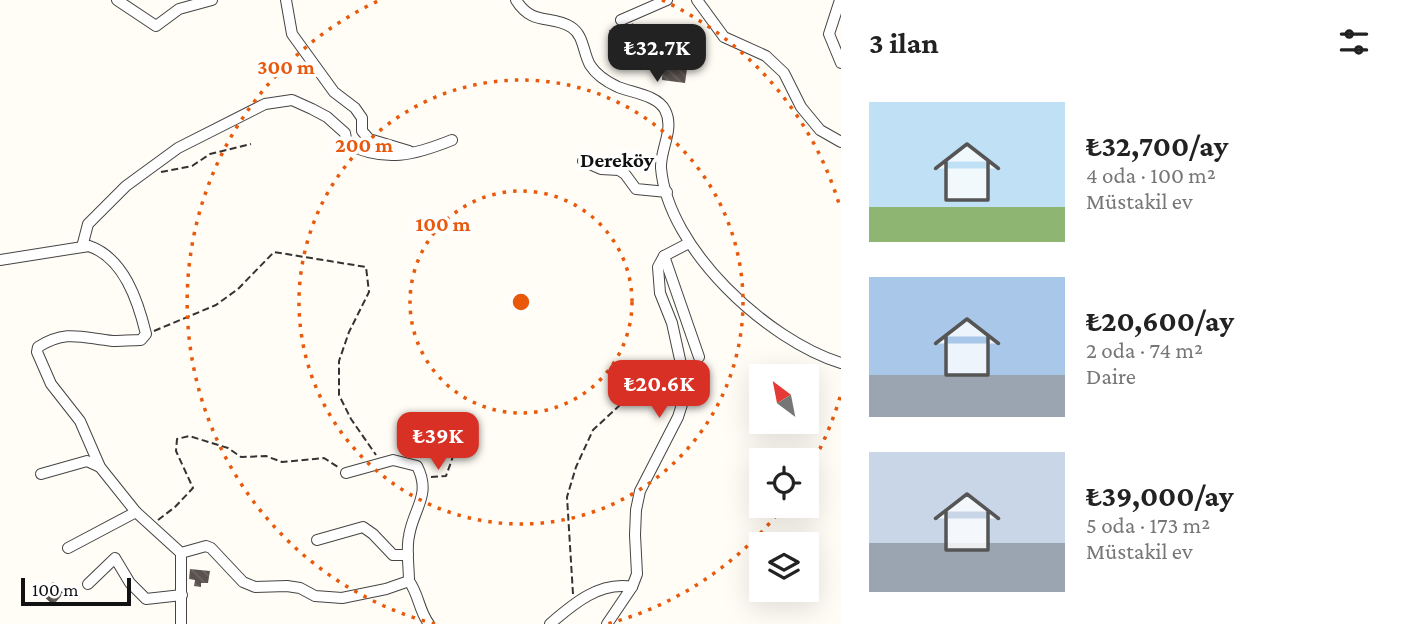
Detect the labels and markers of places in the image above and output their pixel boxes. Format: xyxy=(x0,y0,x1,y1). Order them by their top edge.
pin: ₺32.7K xyxy=(600,24,714,84)
centre of rings xyxy=(509,290,533,314)
pin: ₺20.6K xyxy=(602,360,716,420)
pin: ₺39K xyxy=(397,412,479,472)

